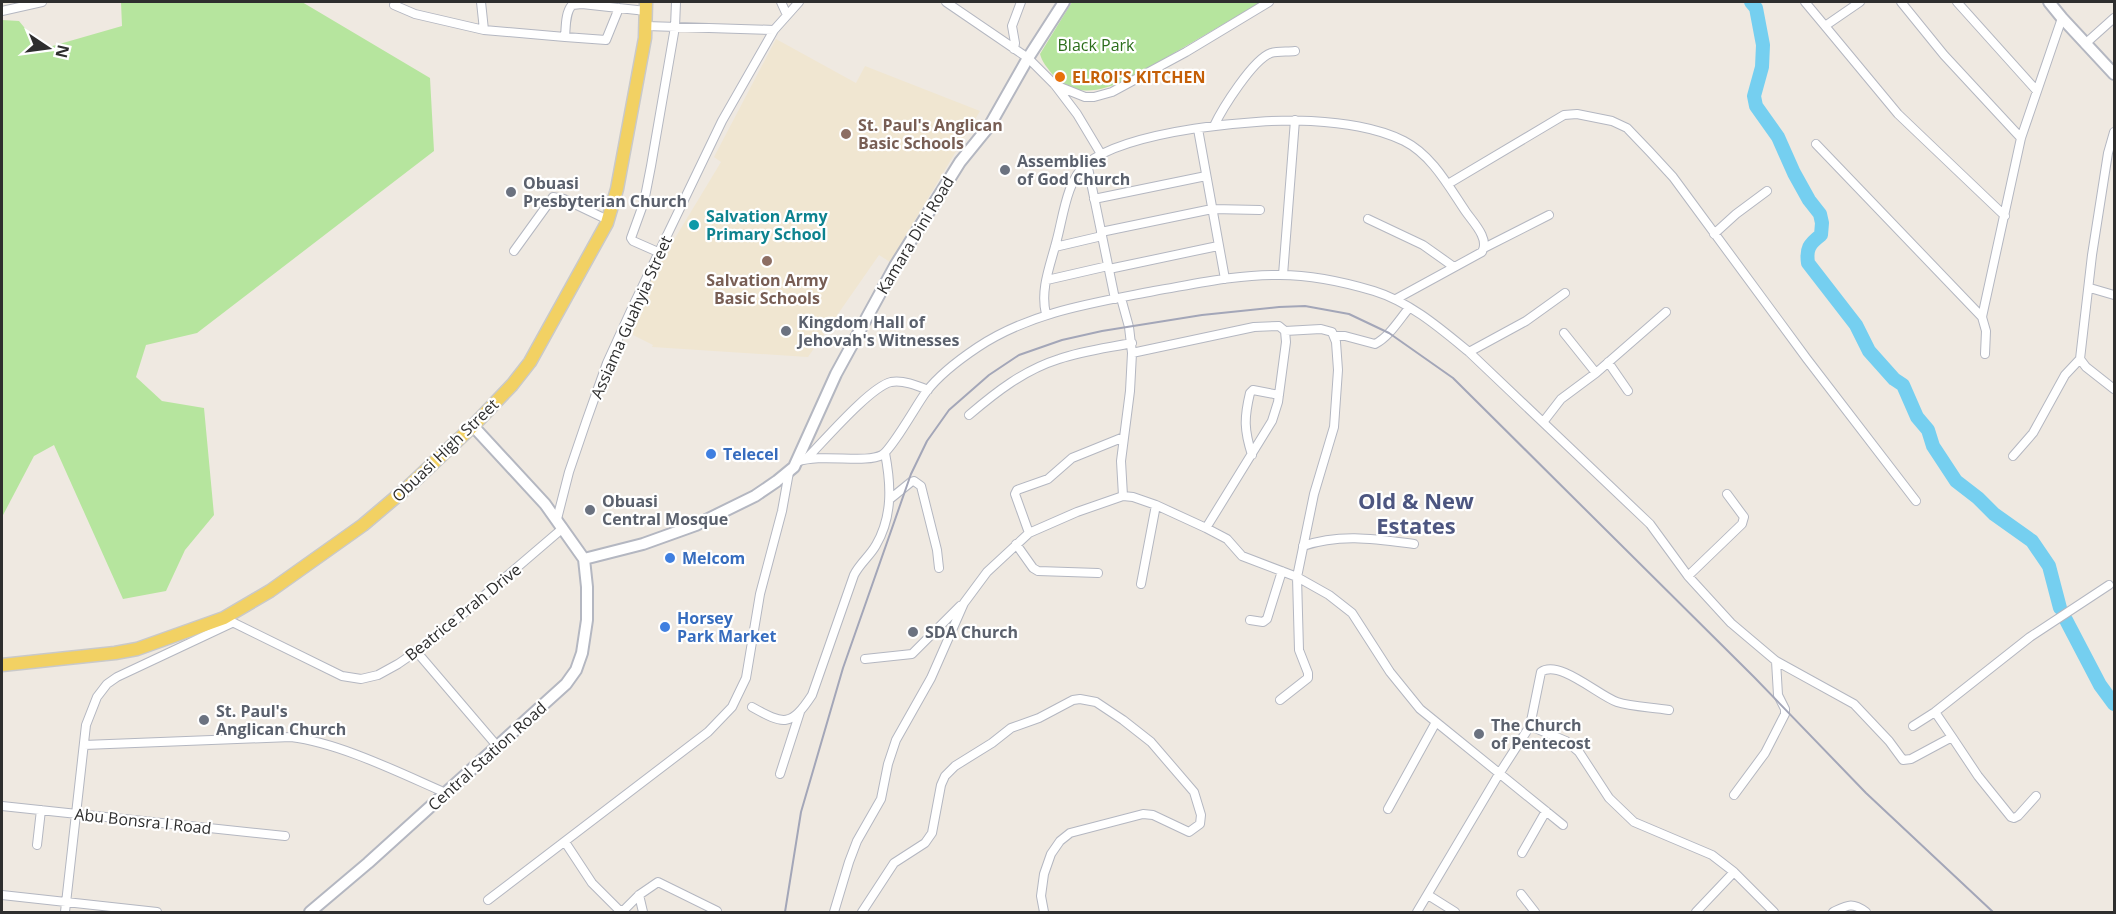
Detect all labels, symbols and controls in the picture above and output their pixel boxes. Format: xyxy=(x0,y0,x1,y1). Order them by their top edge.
north arrow xyxy=(18,18,78,78)
park label: Black Park xyxy=(1058,34,1135,56)
text: N xyxy=(50,43,75,60)
place label: ELROI'S KITCHEN xyxy=(1072,66,1205,88)
marker: ELROI'S KITCHEN xyxy=(1053,70,1067,84)
place label: St. Paul's Anglican Basic Schools xyxy=(858,114,1003,154)
marker: St. Paul's Anglican Basic Schools xyxy=(839,127,853,141)
place label: Assemblies of God Church xyxy=(1017,150,1130,190)
marker: Assemblies of God Church xyxy=(998,163,1012,177)
place label: Obuasi Presbyterian Church xyxy=(523,172,687,212)
street label: Kamara Dini Road xyxy=(871,172,959,298)
marker: Obuasi Presbyterian Church xyxy=(504,185,518,199)
place label: Salvation Army Primary School xyxy=(706,205,829,245)
marker: Salvation Army Primary School xyxy=(687,218,701,232)
street label: Assiama Guahyia Street xyxy=(585,232,677,402)
marker: Salvation Army Basic Schools xyxy=(760,254,774,268)
place label: Salvation Army Basic Schools xyxy=(706,269,829,309)
place label: Kingdom Hall of Jehovah's Witnesses xyxy=(796,311,959,351)
marker: Kingdom Hall of Jehovah's Witnesses xyxy=(779,324,793,338)
street label: Obuasi High Street xyxy=(387,393,503,507)
place label: Telecel xyxy=(723,443,779,465)
marker: Telecel xyxy=(704,447,718,461)
district label: Old & New Estates xyxy=(1358,485,1474,540)
place label: Obuasi Central Mosque xyxy=(602,490,728,530)
marker: Obuasi Central Mosque xyxy=(583,503,597,517)
place label: Melcom xyxy=(682,547,745,569)
marker: Melcom xyxy=(663,551,677,565)
street label: Beatrice Prah Drive xyxy=(400,558,526,666)
place label: Horsey Park Market xyxy=(677,607,776,647)
marker: Horsey Park Market xyxy=(658,620,672,634)
place label: SDA Church xyxy=(925,621,1018,643)
marker: SDA Church xyxy=(906,625,920,639)
street label: Central Station Road xyxy=(423,697,551,815)
place label: St. Paul's Anglican Church xyxy=(216,700,346,740)
marker: St. Paul's Anglican Church xyxy=(197,713,211,727)
place label: The Church of Pentecost xyxy=(1491,714,1591,754)
marker: The Church of Pentecost xyxy=(1472,727,1486,741)
street label: Abu Bonsra I Road xyxy=(73,803,213,839)

